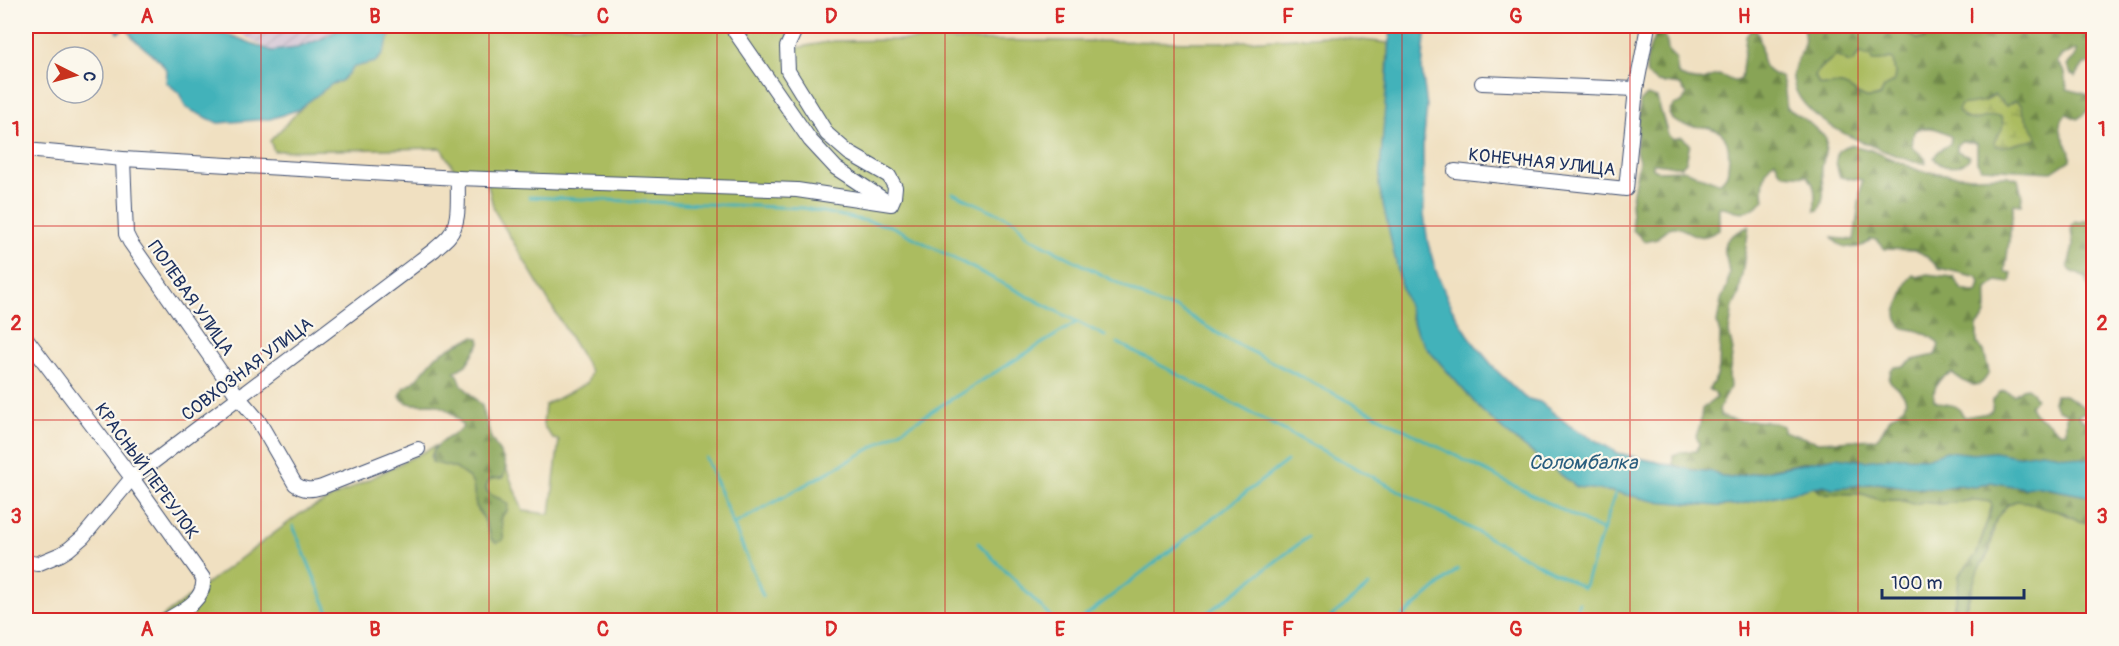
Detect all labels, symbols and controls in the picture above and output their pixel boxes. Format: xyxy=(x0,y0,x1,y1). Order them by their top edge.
text: A xyxy=(141,4,154,29)
text: B xyxy=(369,4,381,29)
text: C xyxy=(597,4,609,29)
text: D xyxy=(825,4,838,29)
text: E xyxy=(1055,4,1066,29)
text: F xyxy=(1282,4,1294,29)
text: G xyxy=(1509,4,1523,29)
text: H xyxy=(1738,4,1751,29)
text: I xyxy=(1969,4,1975,29)
north arrow xyxy=(45,45,105,105)
text: С xyxy=(78,71,99,83)
text: 1 xyxy=(12,117,20,142)
text: 1 xyxy=(2098,117,2106,142)
street label: КОНЕЧНАЯ УЛИЦА xyxy=(1467,143,1617,182)
street label: ПОЛЕВАЯ УЛИЦА xyxy=(142,236,239,361)
text: 2 xyxy=(10,311,22,336)
text: 2 xyxy=(2096,311,2108,336)
street label: СОВХОЗНАЯ УЛИЦА xyxy=(177,312,318,426)
street label: КРАСНЫЙ ПЕРЕУЛОК xyxy=(89,399,204,544)
water label: Соломбалка xyxy=(1529,450,1639,475)
text: 3 xyxy=(10,504,22,529)
text: 3 xyxy=(2096,504,2108,529)
scale bar xyxy=(1882,562,2024,600)
text: 100 m xyxy=(1891,572,1943,595)
text: A xyxy=(141,617,154,642)
text: B xyxy=(369,617,381,642)
text: C xyxy=(597,617,609,642)
text: D xyxy=(825,617,838,642)
text: E xyxy=(1055,617,1066,642)
text: F xyxy=(1282,617,1294,642)
text: G xyxy=(1509,617,1523,642)
text: H xyxy=(1738,617,1751,642)
text: I xyxy=(1969,617,1975,642)

